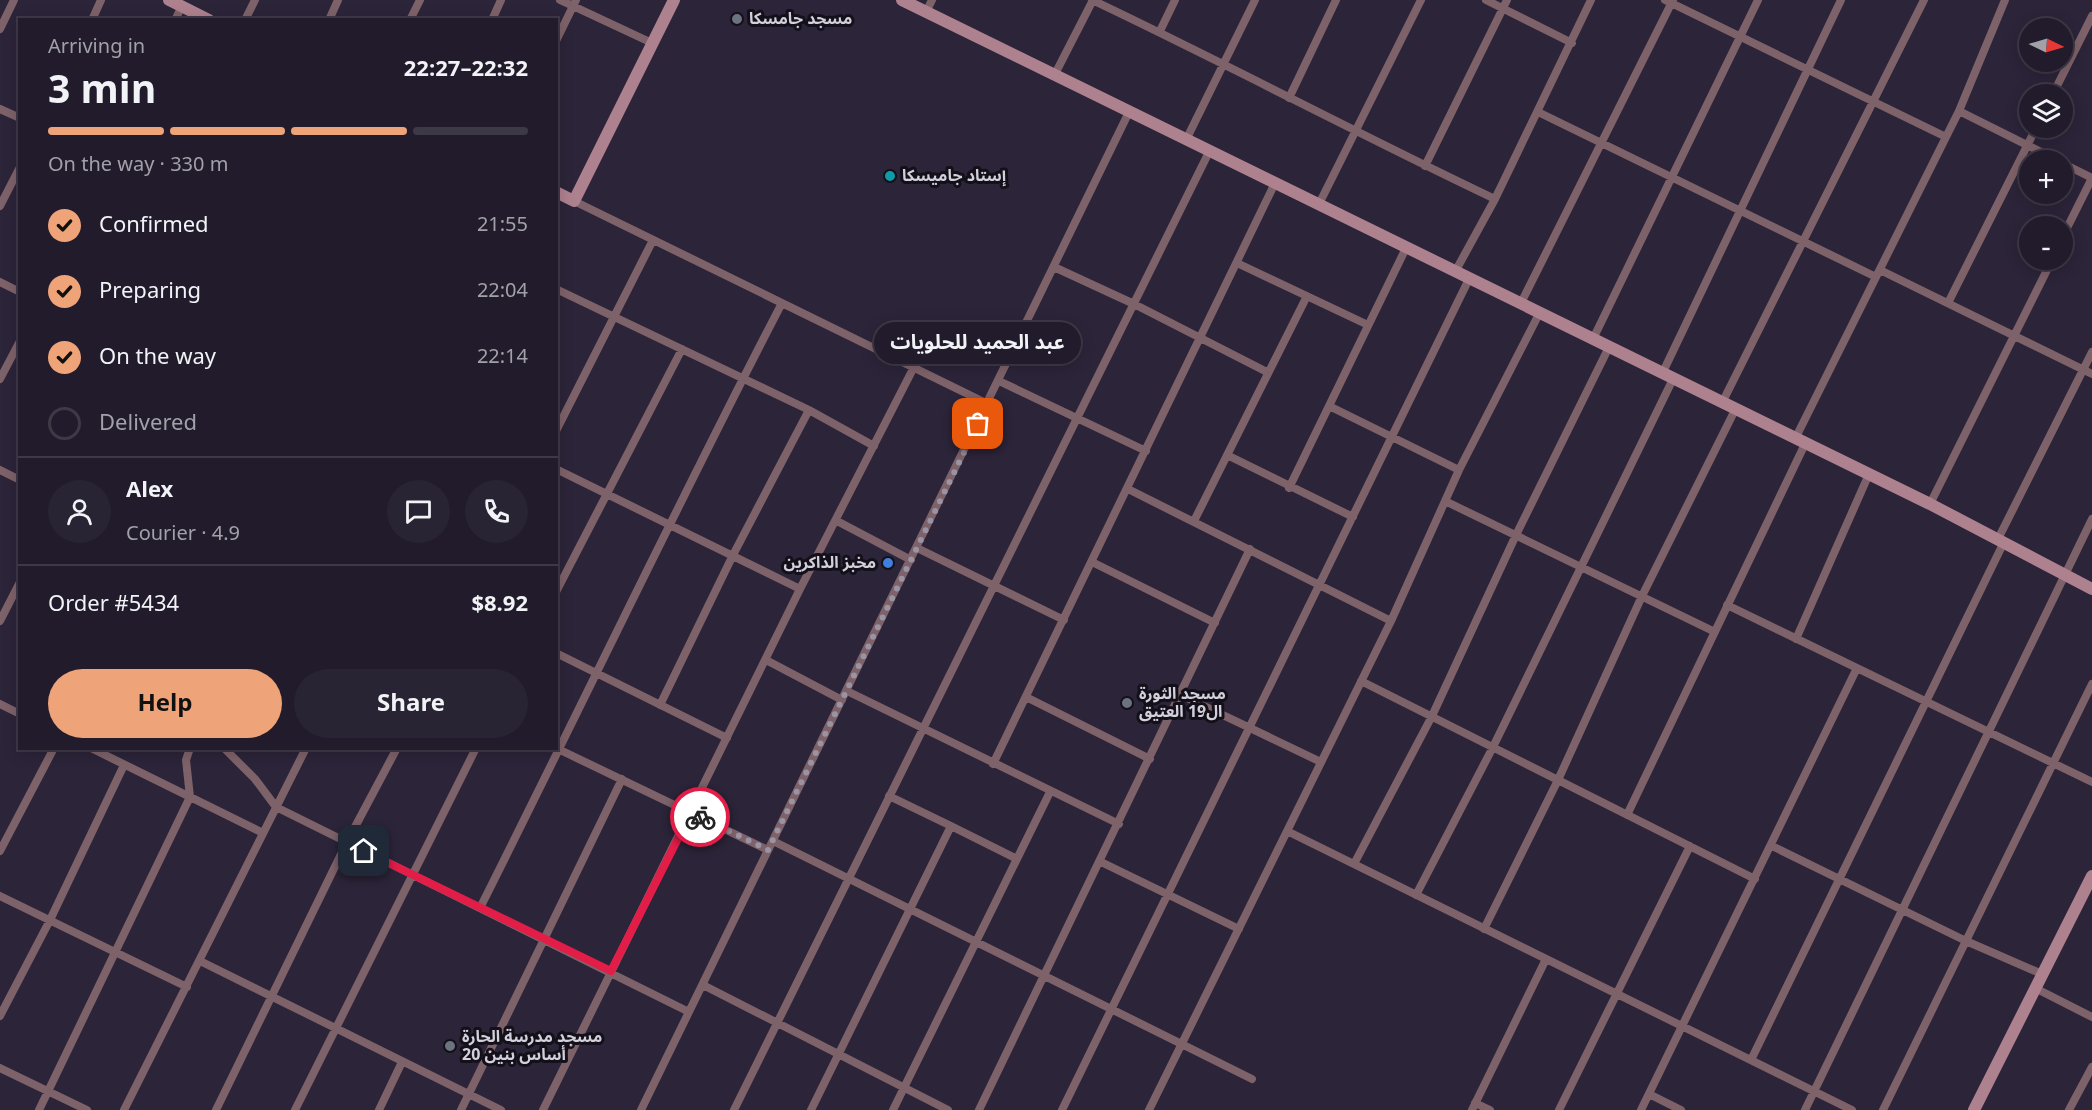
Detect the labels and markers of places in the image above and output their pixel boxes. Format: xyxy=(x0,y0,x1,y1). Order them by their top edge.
place label: مسجد جامسكا xyxy=(749,2,852,36)
marker: مسجد جامسكا xyxy=(730,12,744,26)
place label: إستاد جاميسكا xyxy=(902,159,1006,193)
marker: إستاد جاميسكا xyxy=(883,169,897,183)
callout: عبد الحميد للحلويات xyxy=(874,322,1082,364)
pin xyxy=(952,398,1003,449)
place label: مخبز الذاكرين xyxy=(783,546,876,580)
marker: مخبز الذاكرين xyxy=(881,556,895,570)
place label: مسجد الثورة ال19 العتيق xyxy=(1139,677,1226,729)
marker: مسجد الثورة ال19 العتيق xyxy=(1120,696,1134,710)
pin xyxy=(338,825,389,876)
place label: مسجد مدرسة الحارة 20 أساس بنين xyxy=(462,1020,602,1072)
marker: مسجد مدرسة الحارة 20 أساس بنين xyxy=(443,1039,457,1053)

